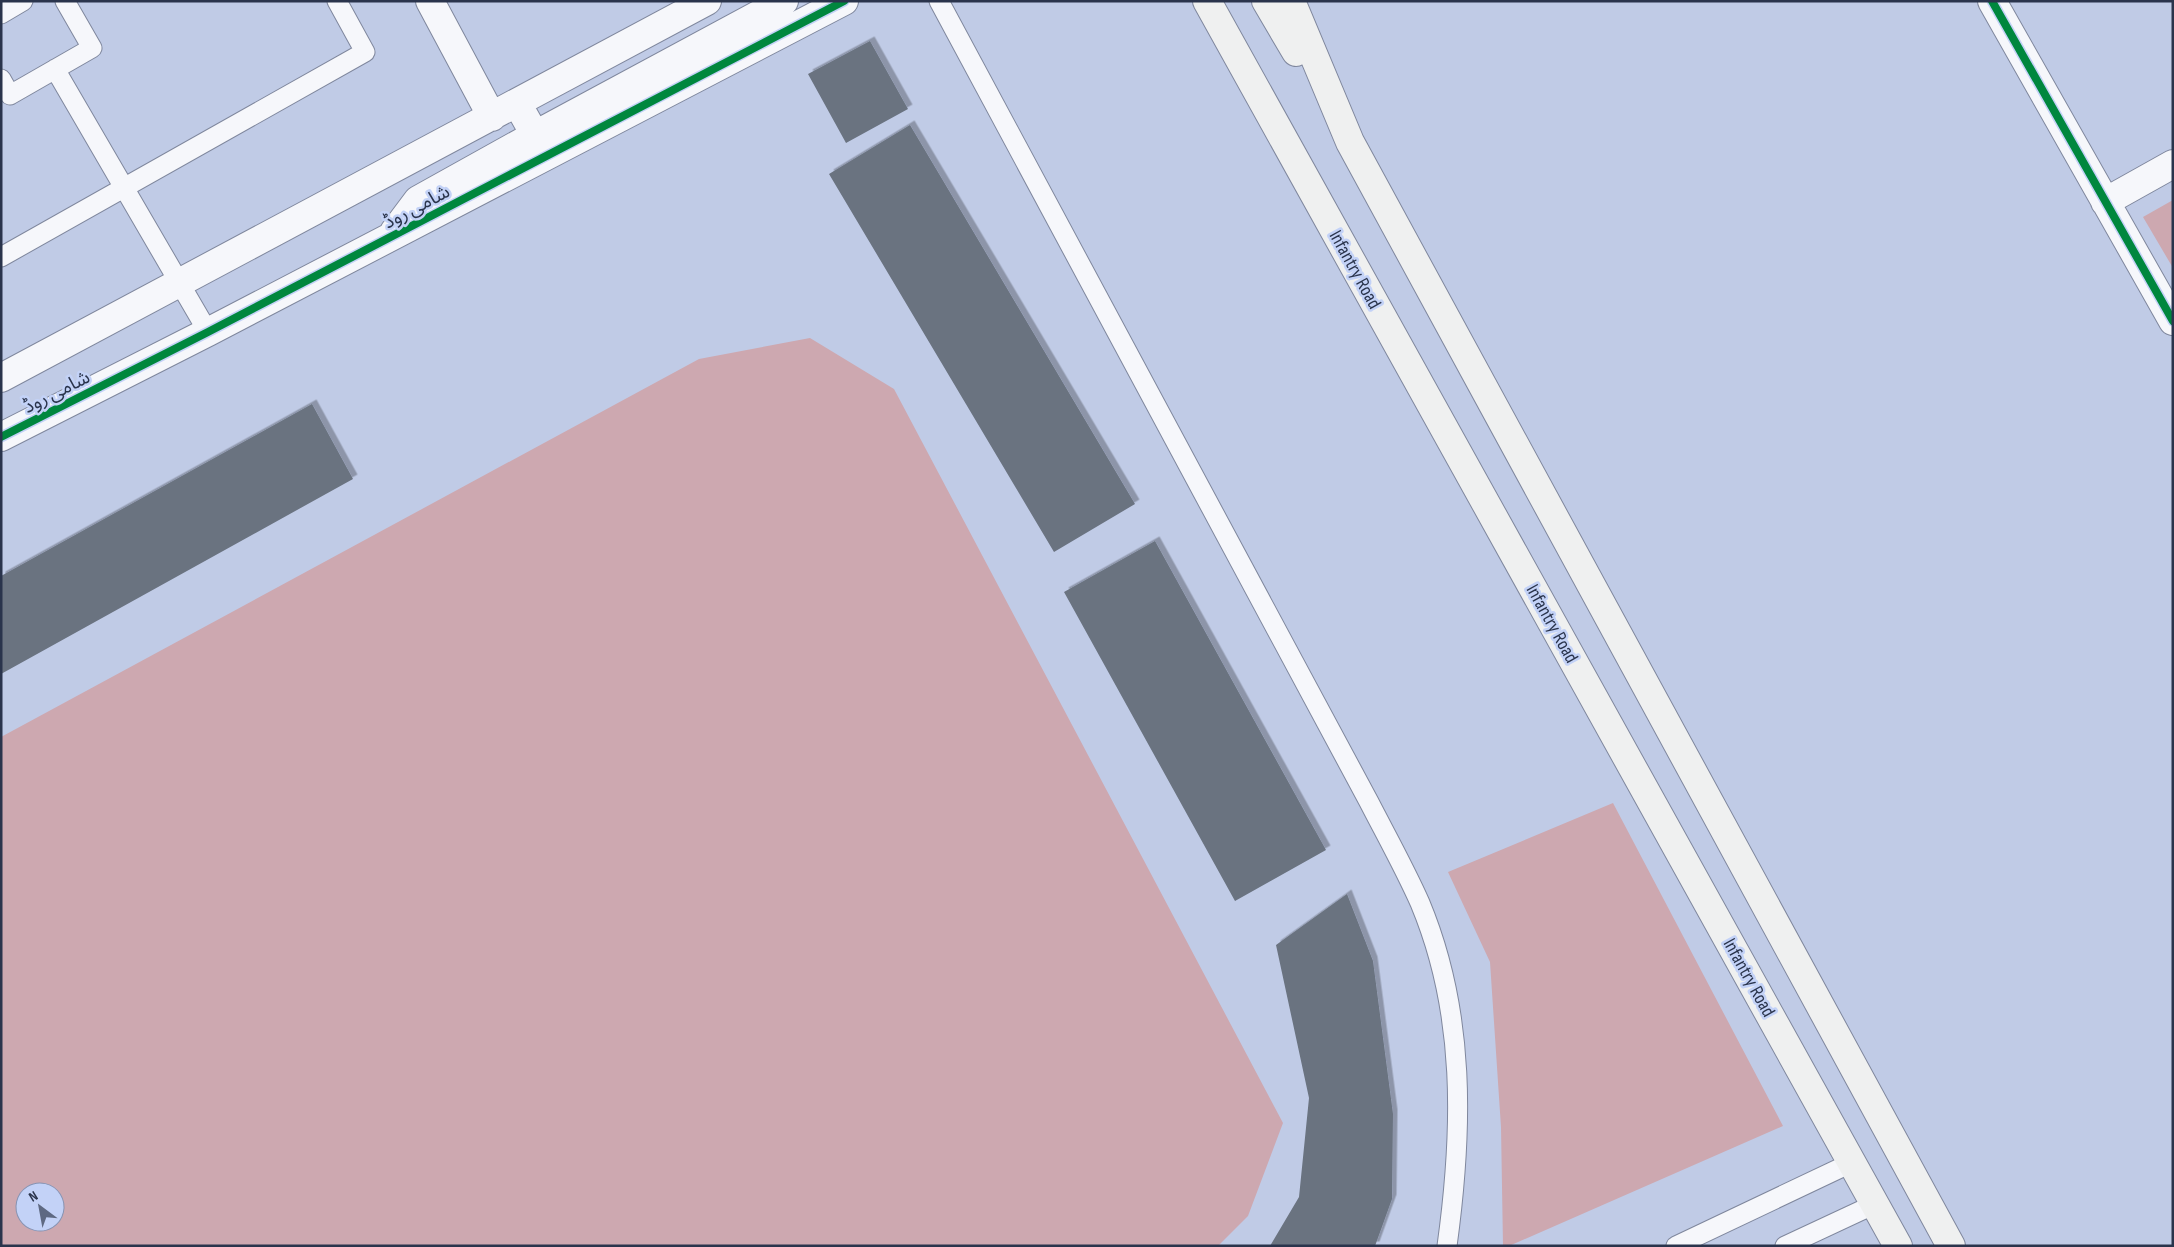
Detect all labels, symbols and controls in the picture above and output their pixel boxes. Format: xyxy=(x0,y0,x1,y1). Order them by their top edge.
street label: شامی روڈ xyxy=(380,180,454,234)
street label: Infantry Road xyxy=(1324,226,1386,313)
street label: شامی روڈ xyxy=(19,366,94,419)
street label: Infantry Road xyxy=(1521,580,1583,667)
street label: Infantry Road xyxy=(1718,934,1780,1021)
north arrow xyxy=(15,1182,65,1232)
text: N xyxy=(26,1187,41,1206)

